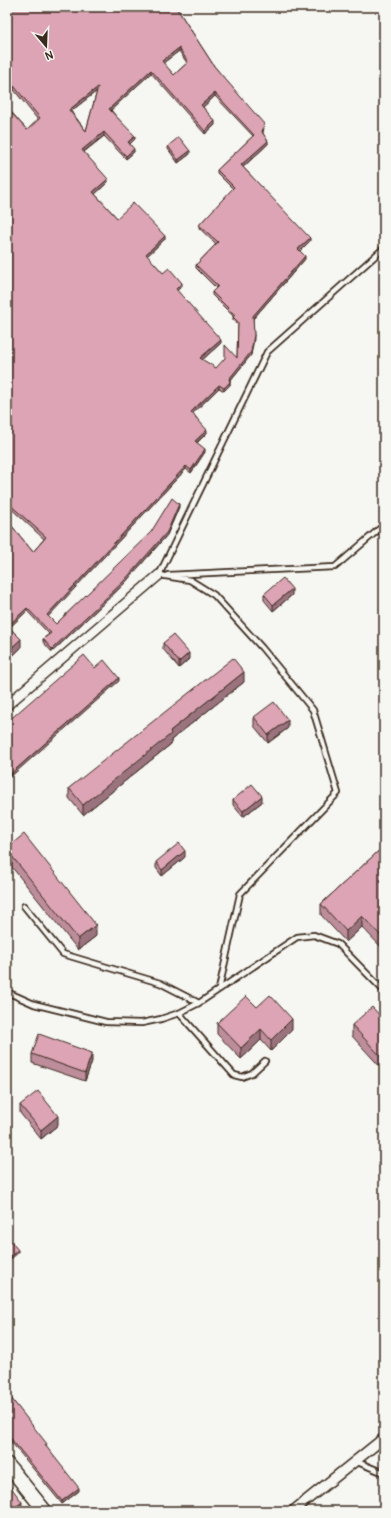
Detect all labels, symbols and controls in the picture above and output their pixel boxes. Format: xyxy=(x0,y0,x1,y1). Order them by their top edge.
north arrow xyxy=(26,26,66,66)
text: N xyxy=(43,48,55,63)

